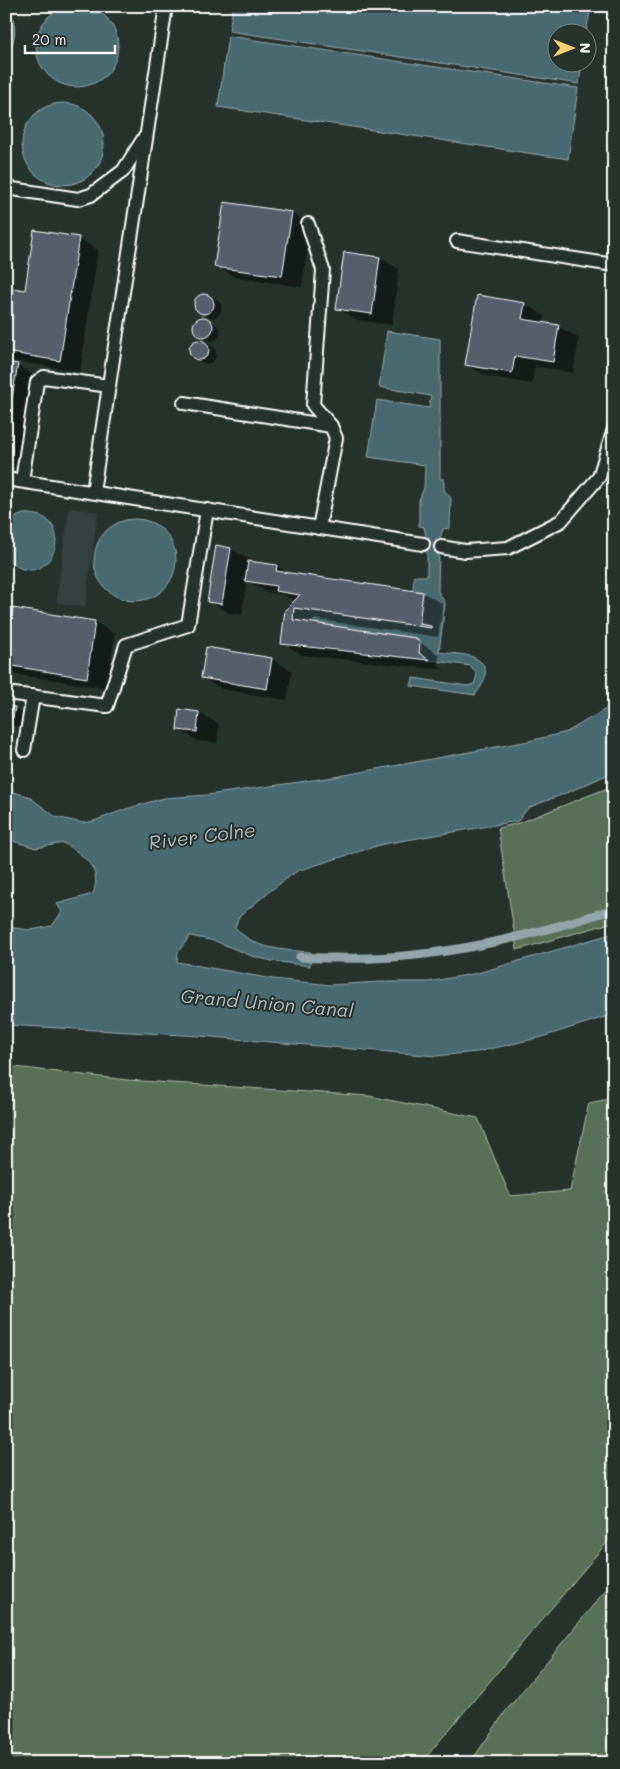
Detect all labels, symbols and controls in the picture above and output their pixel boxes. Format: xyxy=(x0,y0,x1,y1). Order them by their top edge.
scale bar xyxy=(25,22,115,54)
north arrow xyxy=(548,22,598,72)
text: 20 m xyxy=(32,29,66,49)
text: N xyxy=(576,43,595,53)
water label: River Colne xyxy=(147,817,257,854)
water label: Grand Union Canal xyxy=(180,982,355,1023)

